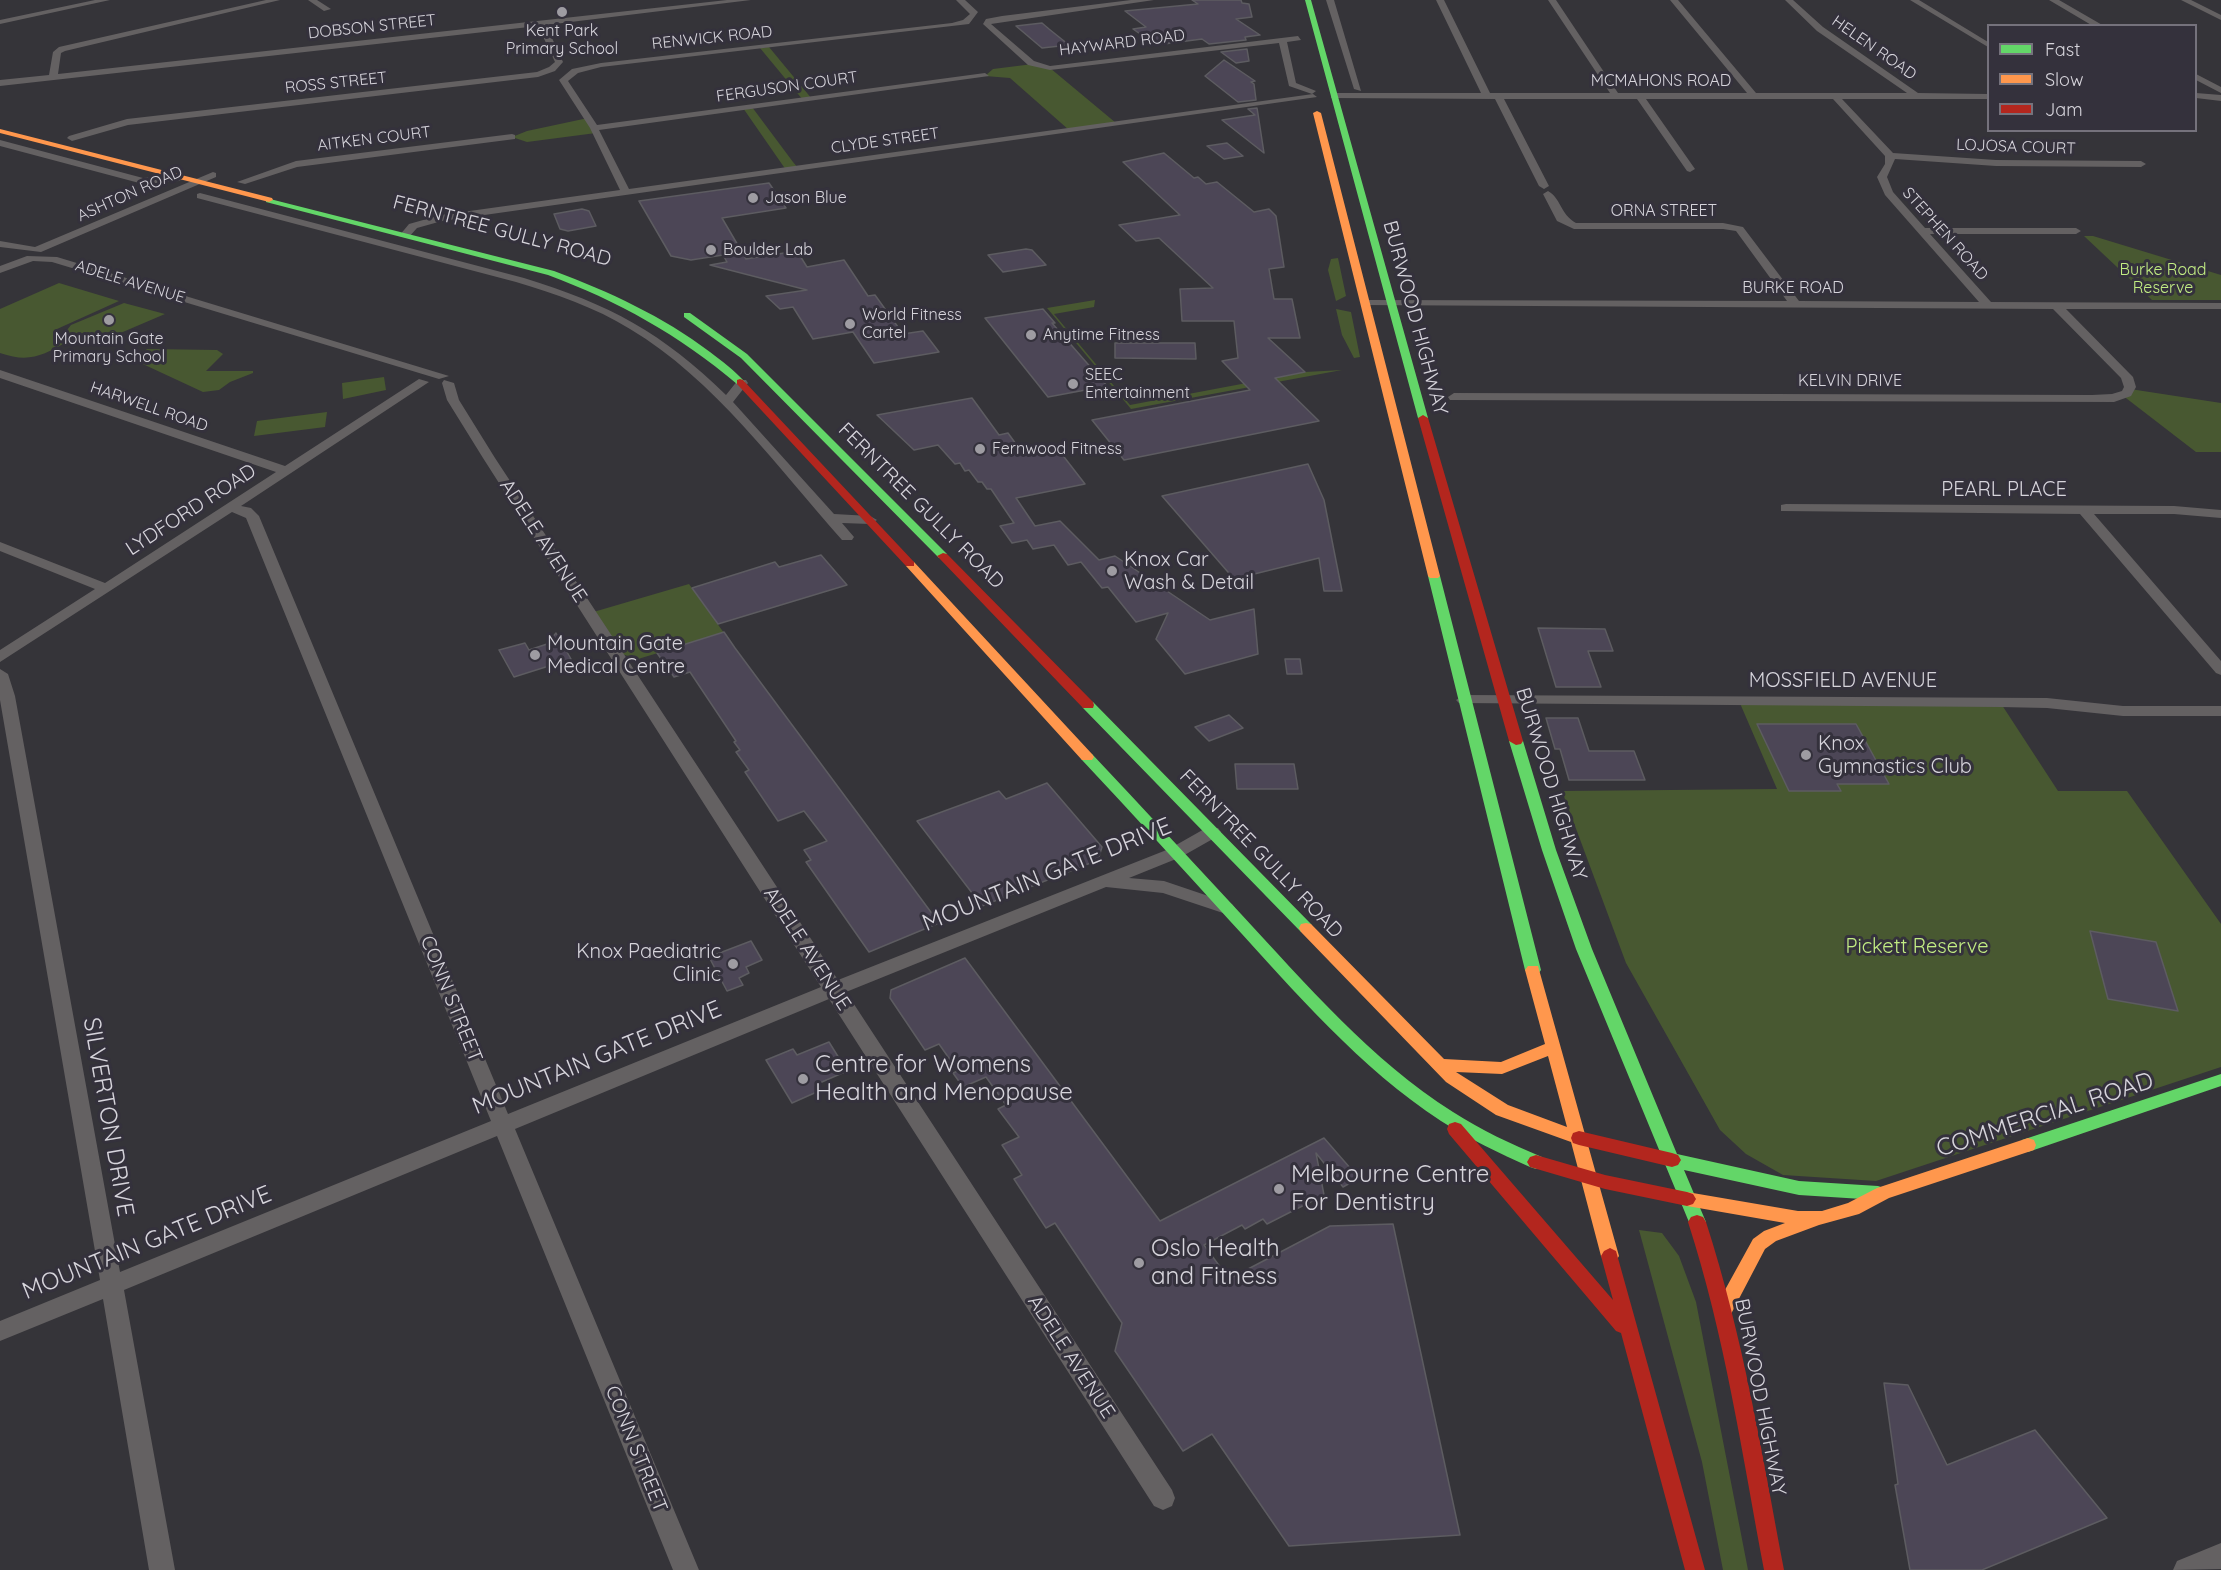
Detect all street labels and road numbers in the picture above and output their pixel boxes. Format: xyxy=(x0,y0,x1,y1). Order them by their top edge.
street label: DOBSON STREET xyxy=(307,11,437,43)
street label: HELEN ROAD xyxy=(1828,12,1920,84)
street label: RENWICK ROAD xyxy=(651,22,773,54)
street label: HAYWARD ROAD xyxy=(1058,26,1186,60)
street label: ROSS STREET xyxy=(284,68,388,98)
street label: FERGUSON COURT xyxy=(715,68,859,106)
street label: MCMAHONS ROAD xyxy=(1591,71,1731,91)
street label: AITKEN COURT xyxy=(316,123,432,155)
street label: CLYDE STREET xyxy=(830,124,940,158)
street label: LOJOSA COURT xyxy=(1956,135,2076,159)
street label: ASHTON ROAD xyxy=(74,162,186,226)
street label: STEPHEN ROAD xyxy=(1898,184,1992,284)
street label: FERNTREE GULLY ROAD xyxy=(390,190,614,272)
street label: ORNA STREET xyxy=(1611,201,1717,221)
street label: BURWOOD HIGHWAY xyxy=(1378,218,1452,418)
street label: ADELE AVENUE xyxy=(73,256,187,308)
street label: BURKE ROAD xyxy=(1742,278,1844,298)
street label: KELVIN DRIVE xyxy=(1798,371,1902,391)
street label: HARWELL ROAD xyxy=(88,378,210,436)
street label: FERNTREE GULLY ROAD xyxy=(833,418,1009,594)
street label: LYDFORD ROAD xyxy=(121,459,261,561)
street label: ADELE AVENUE xyxy=(494,475,592,607)
street label: PEARL PLACE xyxy=(1941,478,2067,502)
street label: MOSSFIELD AVENUE xyxy=(1749,669,1937,693)
street label: BURWOOD HIGHWAY xyxy=(1510,685,1592,883)
street label: FERNTREE GULLY ROAD xyxy=(1174,765,1348,943)
street label: MOUNTAIN GATE DRIVE xyxy=(918,812,1176,938)
street label: ADELE AVENUE xyxy=(758,883,856,1015)
street label: CONN STREET xyxy=(415,932,487,1066)
street label: MOUNTAIN GATE DRIVE xyxy=(468,995,726,1121)
street label: SILVERTON DRIVE xyxy=(76,1015,140,1219)
street label: COMMERCIAL ROAD xyxy=(1933,1066,2157,1164)
street label: MOUNTAIN GATE DRIVE xyxy=(18,1180,276,1306)
street label: ADELE AVENUE xyxy=(1022,1291,1120,1423)
street label: BURWOOD HIGHWAY xyxy=(1729,1296,1791,1498)
street label: CONN STREET xyxy=(600,1382,672,1516)

